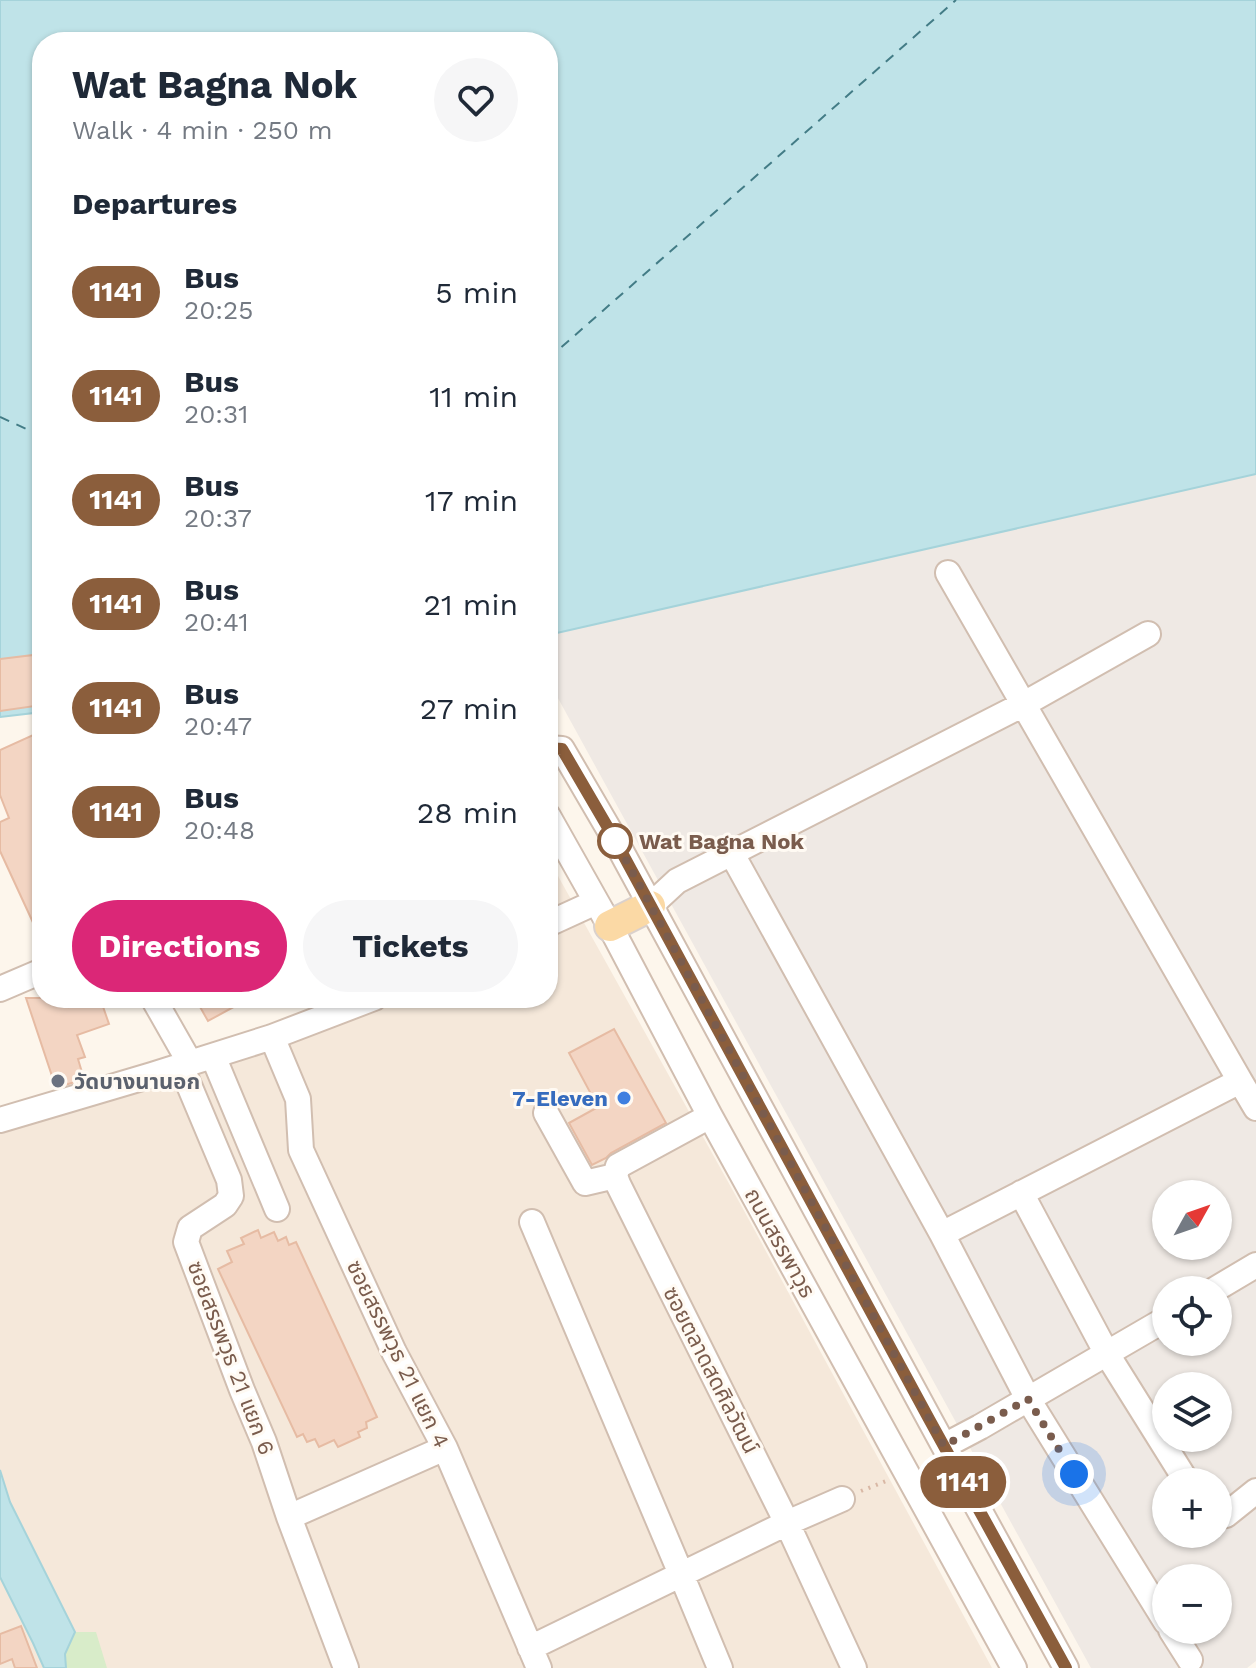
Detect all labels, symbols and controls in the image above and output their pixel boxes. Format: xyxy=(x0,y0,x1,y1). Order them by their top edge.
button: heart xyxy=(434,58,518,142)
text: Wat Bagna Nok xyxy=(72,63,357,107)
text: Walk · 4 min · 250 m xyxy=(72,115,333,145)
text: Departures xyxy=(72,186,237,221)
text: Bus xyxy=(184,260,239,295)
text: 1141 xyxy=(89,275,143,308)
text: 5 min xyxy=(435,275,518,310)
text: 20:25 xyxy=(184,295,253,325)
text: Bus xyxy=(184,364,239,399)
text: 1141 xyxy=(89,379,143,412)
text: 11 min xyxy=(429,379,518,414)
text: 20:31 xyxy=(184,399,248,429)
text: Bus xyxy=(184,468,239,503)
text: 1141 xyxy=(89,483,143,516)
text: 17 min xyxy=(425,483,518,518)
text: 20:37 xyxy=(184,503,252,533)
text: Bus xyxy=(184,572,239,607)
text: 1141 xyxy=(89,587,143,620)
text: 21 min xyxy=(423,587,518,622)
text: 20:41 xyxy=(184,607,249,637)
text: Bus xyxy=(184,676,239,711)
text: 1141 xyxy=(89,691,143,724)
text: 27 min xyxy=(420,691,518,726)
text: 20:47 xyxy=(184,711,252,741)
text: Bus xyxy=(184,780,239,815)
text: 1141 xyxy=(89,795,143,828)
text: 28 min xyxy=(417,795,518,830)
text: 20:48 xyxy=(184,815,255,845)
marker: Wat Bagna Nok xyxy=(598,824,632,858)
place label: Wat Bagna Nok xyxy=(639,829,804,854)
button: Directions xyxy=(72,900,287,992)
button: Tickets xyxy=(303,900,518,992)
place label: วัดบางนานอก xyxy=(74,1069,200,1094)
marker: วัดบางนานอก xyxy=(49,1072,67,1090)
place label: 7-Eleven xyxy=(512,1086,608,1111)
marker: 7-Eleven xyxy=(615,1089,633,1107)
north arrow xyxy=(1152,1180,1232,1260)
map controls xyxy=(1152,1180,1232,1644)
street label: ถนนสรรพาวุธ xyxy=(739,1184,820,1303)
street label: ซอยสรรพวุธ 21 แยก 4 xyxy=(341,1256,454,1452)
street label: ซอยสรรพวุธ 21 แยก 6 xyxy=(182,1258,279,1459)
button: locate xyxy=(1152,1276,1232,1356)
street label: ซอยตลาดสดศิลวัฒน์ xyxy=(658,1282,764,1458)
button: layers xyxy=(1152,1372,1232,1452)
your location xyxy=(1054,1454,1094,1494)
line badge: 1141 xyxy=(907,1456,1019,1508)
text: 1141 xyxy=(936,1465,990,1498)
button: + xyxy=(1152,1468,1232,1548)
button: − xyxy=(1152,1564,1232,1644)

